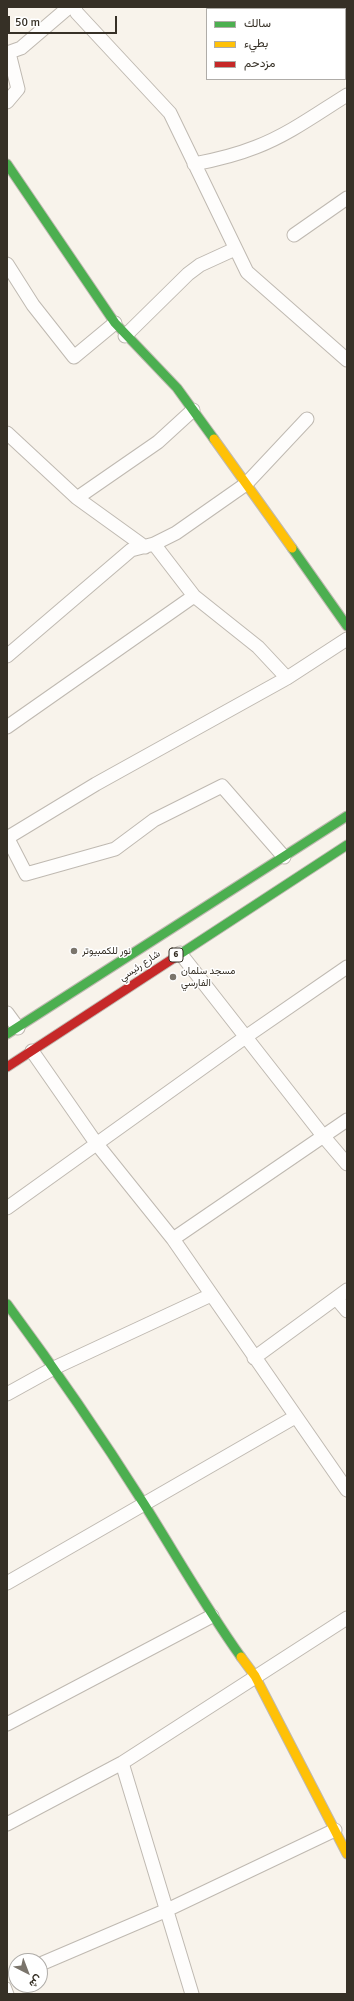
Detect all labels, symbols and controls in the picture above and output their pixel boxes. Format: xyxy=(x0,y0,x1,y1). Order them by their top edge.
scale bar xyxy=(10,8,119,34)
legend xyxy=(206,8,346,80)
text: 50 m xyxy=(15,15,40,30)
text: سالك xyxy=(244,16,271,31)
text: بطيء xyxy=(244,36,268,51)
text: مزدحم xyxy=(244,56,275,71)
place label: نور للكمبيوتر xyxy=(82,945,131,957)
marker: نور للكمبيوتر xyxy=(69,946,79,956)
street label: شارع رئيسي xyxy=(117,948,163,984)
road number: 6 xyxy=(169,948,183,962)
place label: مسجد سلمان الفارسي xyxy=(181,965,235,988)
marker: مسجد سلمان الفارسي xyxy=(168,972,178,982)
north arrow xyxy=(8,1953,48,1993)
text: ش xyxy=(26,1972,45,1991)

